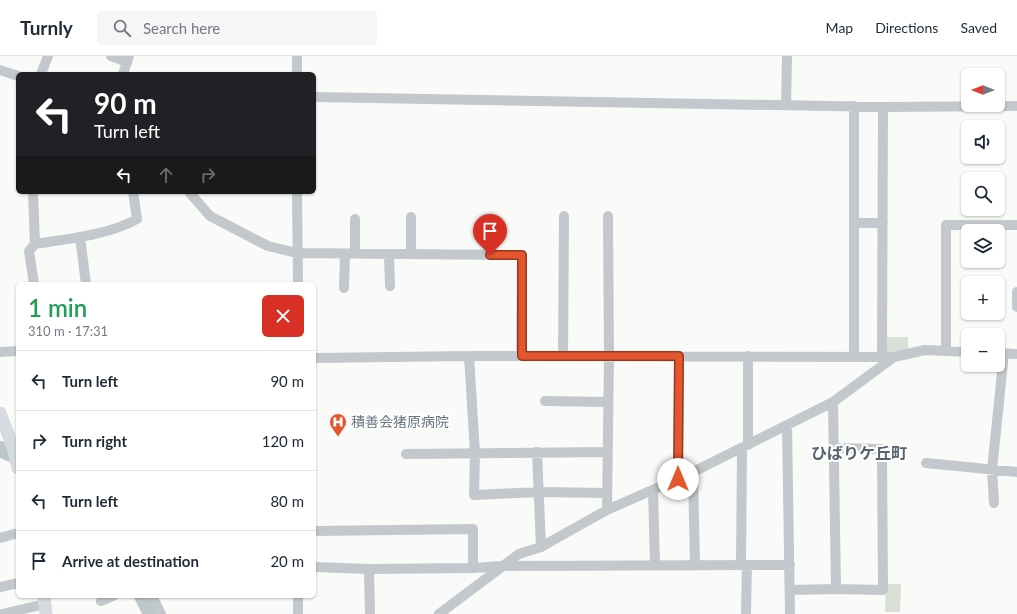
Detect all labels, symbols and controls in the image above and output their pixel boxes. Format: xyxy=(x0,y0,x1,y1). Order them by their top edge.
search box xyxy=(97,10,377,46)
text: Turnly xyxy=(20,16,73,39)
icon: search xyxy=(111,17,133,39)
text: Search here xyxy=(143,19,220,37)
text: Map xyxy=(826,19,853,36)
text: Directions xyxy=(875,19,938,36)
text: Saved xyxy=(960,19,997,36)
north arrow xyxy=(961,68,1005,112)
map controls xyxy=(961,68,1005,372)
text: 90 m xyxy=(94,86,157,120)
icon: left xyxy=(28,88,80,140)
text: Turn left xyxy=(94,120,160,142)
button: sound xyxy=(961,120,1005,164)
icon: left xyxy=(113,164,135,186)
icon: ahead xyxy=(155,164,177,186)
icon: right xyxy=(197,164,219,186)
button: search xyxy=(961,172,1005,216)
pin xyxy=(473,214,507,255)
icon: arrive xyxy=(479,220,501,242)
button: layers xyxy=(961,224,1005,268)
button: + xyxy=(961,276,1005,320)
text: 1 min xyxy=(28,293,87,322)
button: close xyxy=(262,295,304,337)
text: 310 m · 17:31 xyxy=(28,323,108,339)
button: − xyxy=(961,328,1005,372)
icon: left xyxy=(28,370,50,392)
text: Turn left xyxy=(62,372,118,390)
text: 90 m xyxy=(270,372,304,390)
hospital icon: 積善会猪原病院 xyxy=(328,412,348,437)
place label: 積善会猪原病院 xyxy=(351,413,449,430)
icon: right xyxy=(28,430,50,452)
text: Turn right xyxy=(62,432,127,450)
text: 120 m xyxy=(262,432,304,450)
district label: ひばりケ丘町 xyxy=(811,443,907,462)
position arrow xyxy=(657,458,699,500)
icon: left xyxy=(28,490,50,512)
text: Turn left xyxy=(62,492,118,510)
text: 80 m xyxy=(270,492,304,510)
icon: arrive xyxy=(28,550,50,572)
text: Arrive at destination xyxy=(62,552,199,570)
text: 20 m xyxy=(270,552,304,570)

